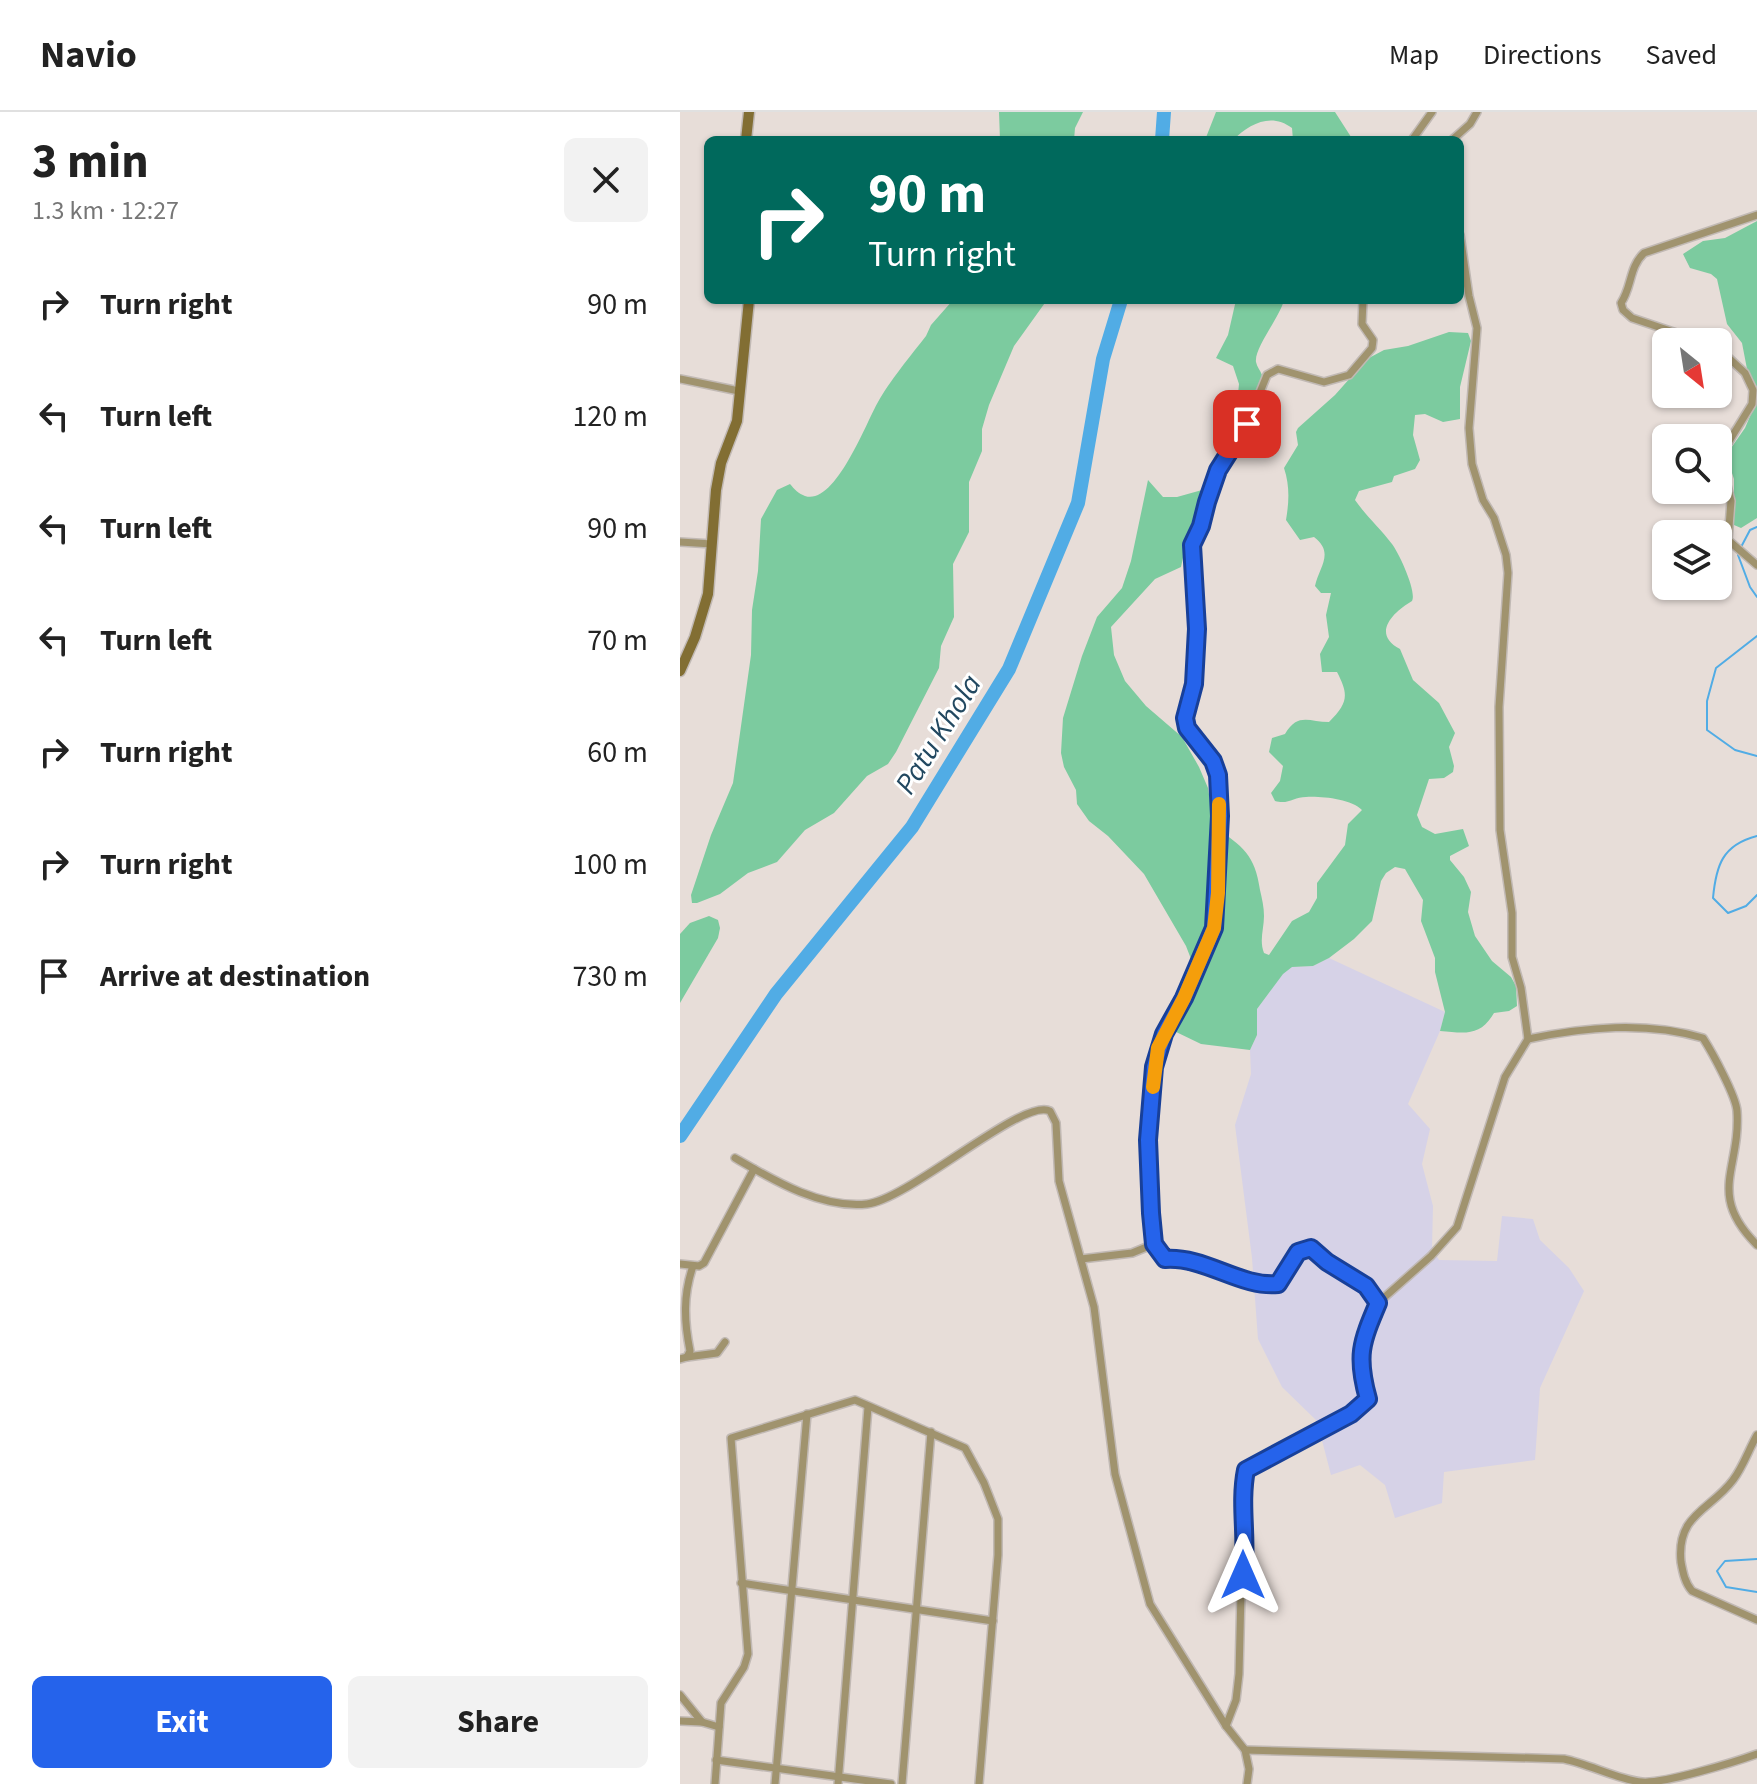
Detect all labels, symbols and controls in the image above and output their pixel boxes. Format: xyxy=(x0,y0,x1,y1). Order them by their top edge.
text: Navio xyxy=(40,28,137,82)
text: Map xyxy=(1389,35,1439,75)
text: Directions xyxy=(1483,35,1602,75)
text: Saved xyxy=(1646,35,1717,75)
text: 3 min xyxy=(32,128,149,196)
button: close xyxy=(564,138,648,222)
text: 90 m xyxy=(868,155,986,234)
icon: right xyxy=(736,168,840,272)
text: 1.3 km · 12:27 xyxy=(32,192,179,229)
text: Turn right xyxy=(868,229,1016,280)
icon: right xyxy=(32,282,76,326)
text: Turn right xyxy=(100,283,232,326)
text: 90 m xyxy=(587,283,648,326)
north arrow xyxy=(1652,328,1732,408)
map controls xyxy=(1652,328,1732,600)
pin xyxy=(1213,390,1281,458)
icon: left xyxy=(32,394,76,438)
text: Turn left xyxy=(100,395,212,438)
text: 120 m xyxy=(572,395,648,438)
icon: arrive xyxy=(1225,402,1269,446)
button: search xyxy=(1652,424,1732,504)
icon: left xyxy=(32,506,76,550)
text: Turn left xyxy=(100,507,212,550)
text: 90 m xyxy=(587,507,648,550)
button: layers xyxy=(1652,520,1732,600)
icon: left xyxy=(32,618,76,662)
text: Turn left xyxy=(100,619,212,662)
text: 70 m xyxy=(587,619,648,662)
water label: Patu Khola xyxy=(885,666,992,803)
icon: right xyxy=(32,730,76,774)
text: Turn right xyxy=(100,731,232,774)
text: 60 m xyxy=(587,731,648,774)
icon: right xyxy=(32,842,76,886)
text: Turn right xyxy=(100,843,232,886)
text: 100 m xyxy=(572,843,648,886)
icon: arrive xyxy=(32,954,76,998)
text: Arrive at destination xyxy=(100,955,370,998)
text: 730 m xyxy=(572,955,648,998)
position arrow xyxy=(1201,1533,1285,1617)
button: Exit xyxy=(32,1676,332,1768)
button: Share xyxy=(348,1676,648,1768)

